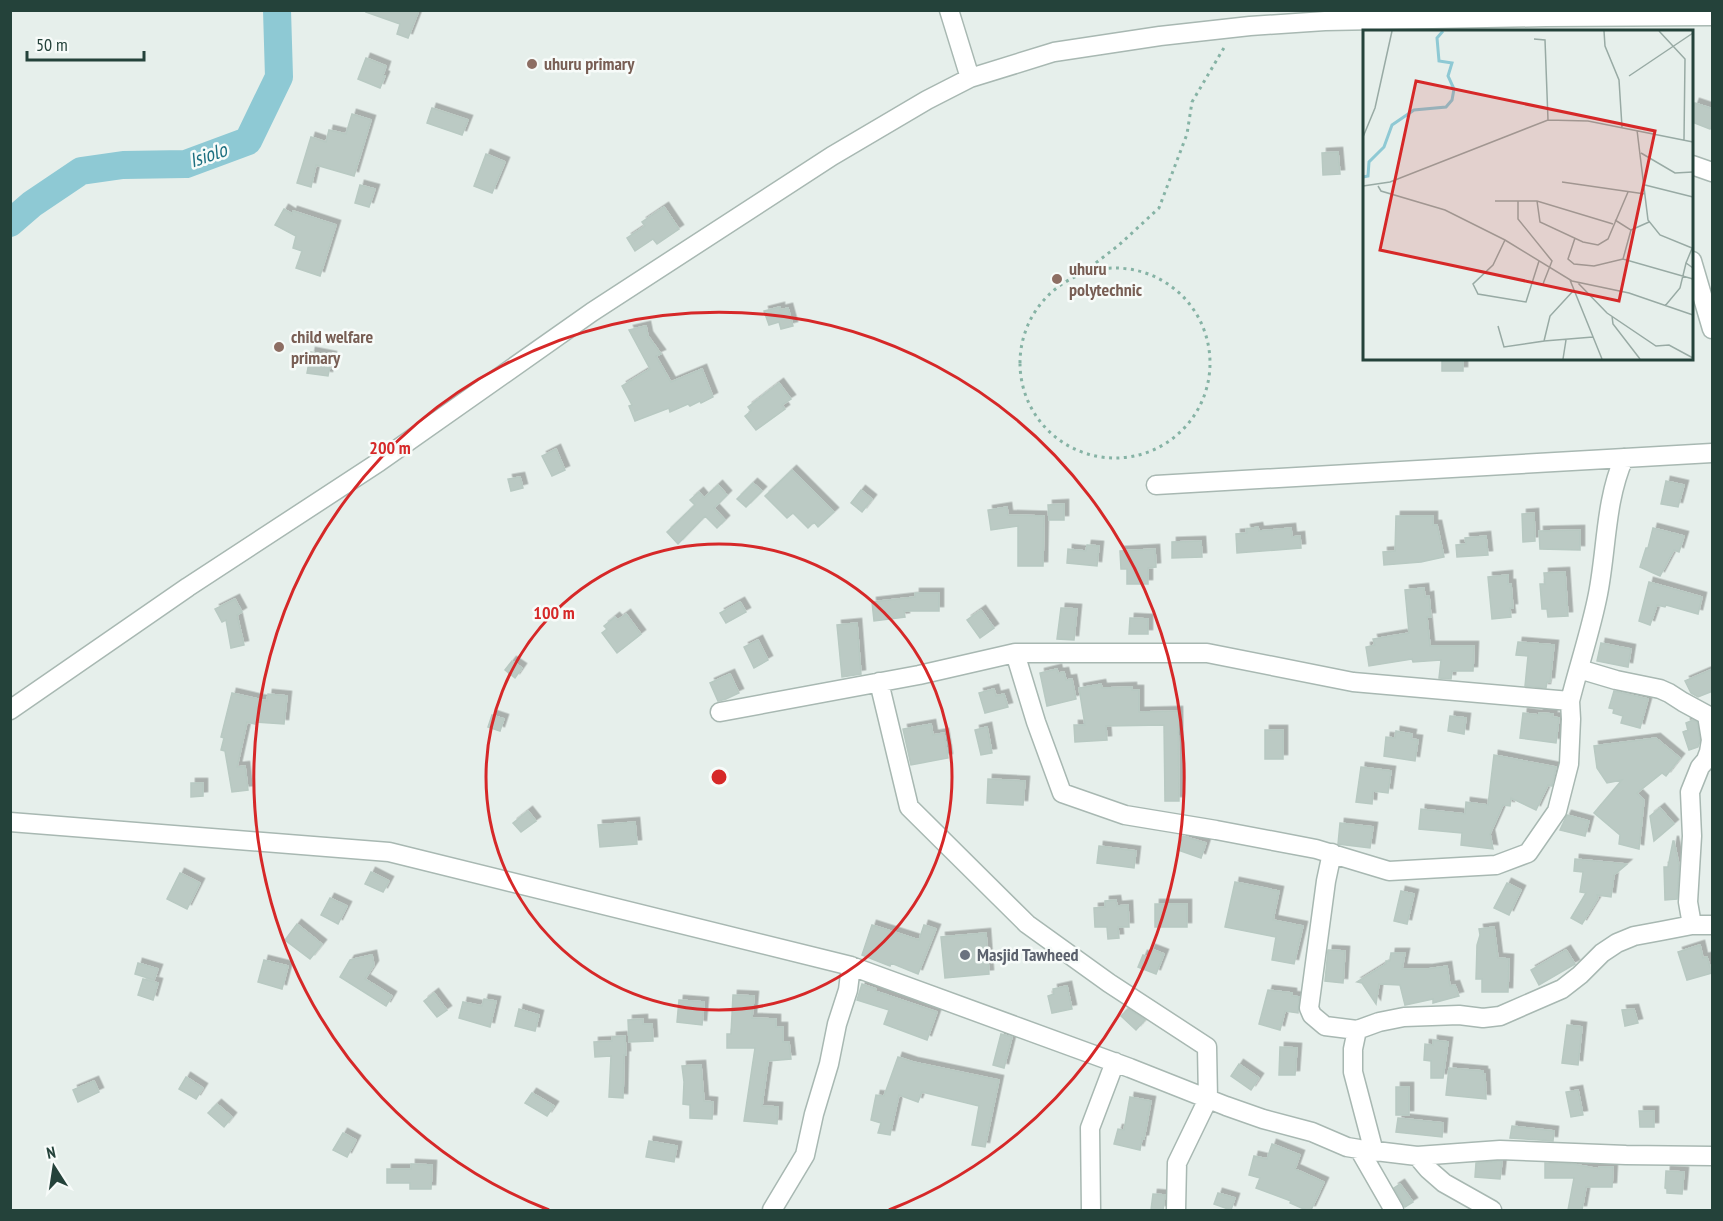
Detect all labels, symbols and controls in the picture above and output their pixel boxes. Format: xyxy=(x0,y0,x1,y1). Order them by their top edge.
scale bar xyxy=(27,24,144,62)
inset map xyxy=(1363,30,1693,360)
text: 50 m xyxy=(36,33,68,56)
place label: uhuru primary xyxy=(544,52,635,75)
marker: uhuru primary xyxy=(525,57,539,71)
water label: Isiolo xyxy=(186,136,231,173)
place label: uhuru polytechnic xyxy=(1069,257,1143,301)
marker: uhuru polytechnic xyxy=(1050,272,1064,286)
place label: child welfare primary xyxy=(291,325,373,369)
marker: child welfare primary xyxy=(272,340,286,354)
text: 200 m xyxy=(369,436,411,459)
text: 100 m xyxy=(533,601,575,624)
centre of rings xyxy=(709,767,729,787)
place label: Masjid Tawheed xyxy=(977,943,1079,966)
marker: Masjid Tawheed xyxy=(958,948,972,962)
north arrow xyxy=(24,1137,84,1197)
text: N xyxy=(45,1142,57,1163)

